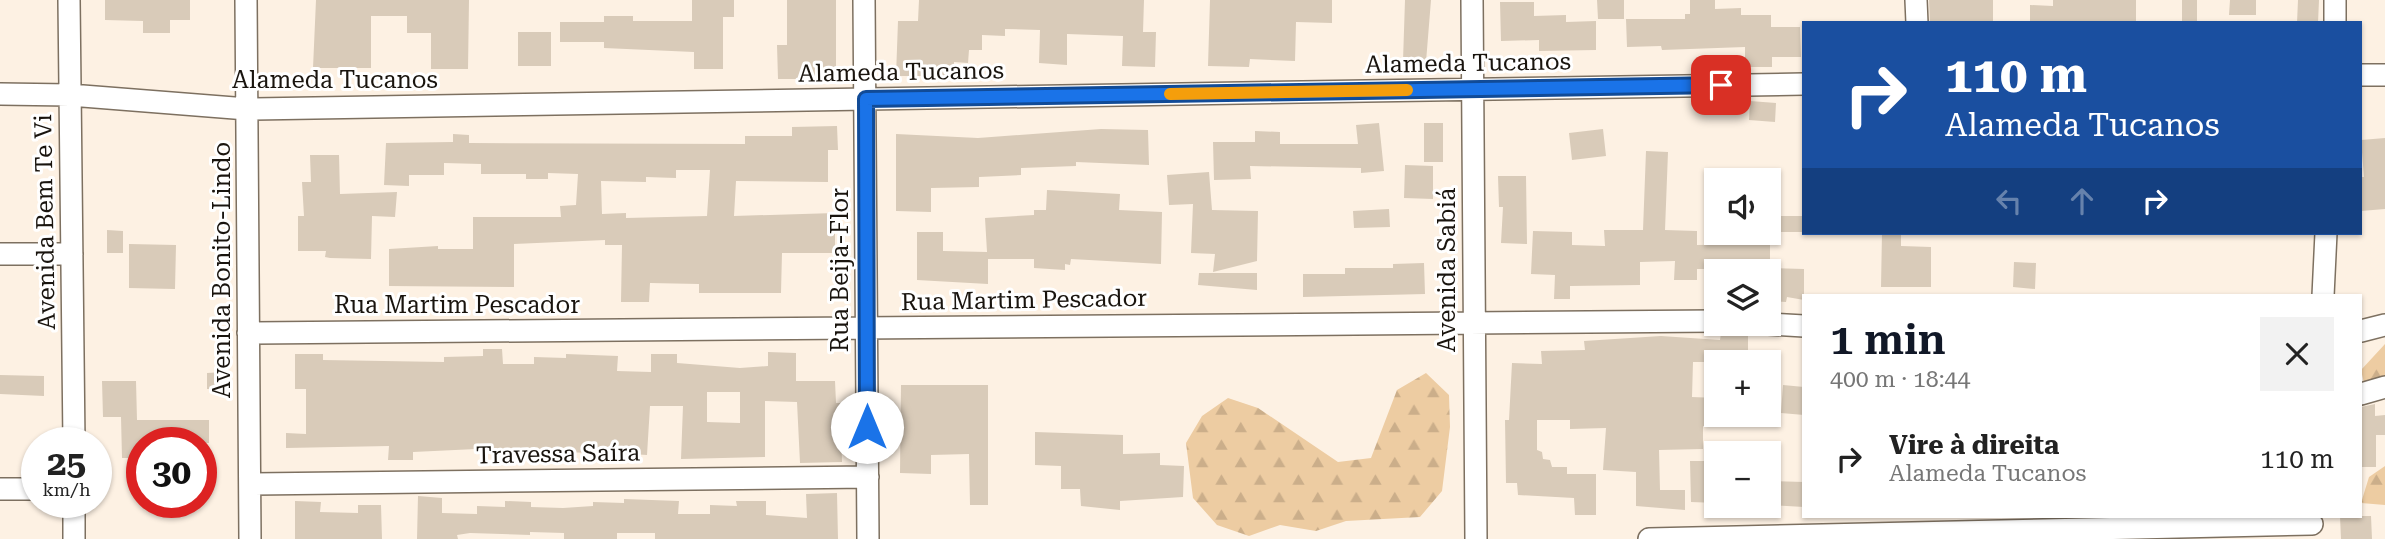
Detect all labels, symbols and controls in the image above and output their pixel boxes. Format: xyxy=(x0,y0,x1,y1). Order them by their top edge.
street label: Alameda Tucanos xyxy=(1365,47,1571,79)
text: 110 m xyxy=(1945,47,2087,104)
icon: right xyxy=(1830,49,1921,140)
pin xyxy=(1691,55,1751,115)
street label: Alameda Tucanos xyxy=(798,56,1004,88)
street label: Alameda Tucanos xyxy=(232,66,438,94)
icon: arrive xyxy=(1702,66,1740,104)
text: Alameda Tucanos xyxy=(1945,106,2220,144)
street label: Avenida Bem Te Vi xyxy=(29,114,61,330)
street label: Avenida Bonito-Lindo xyxy=(208,142,236,398)
map controls xyxy=(1704,168,1781,518)
button: sound xyxy=(1704,168,1781,245)
icon: left xyxy=(1990,182,2028,220)
icon: ahead xyxy=(2063,182,2101,220)
icon: right xyxy=(2136,182,2174,220)
street label: Rua Beija-Flor xyxy=(826,188,854,352)
street label: Avenida Sabiá xyxy=(1433,188,1461,352)
button: layers xyxy=(1704,259,1781,336)
street label: Rua Martim Pescador xyxy=(901,284,1147,316)
street label: Rua Martim Pescador xyxy=(334,291,580,319)
text: 1 min xyxy=(1830,315,1946,364)
button: close xyxy=(2260,317,2334,391)
button: + xyxy=(1704,350,1781,427)
text: 400 m · 18:44 xyxy=(1830,366,1970,393)
position arrow xyxy=(830,390,904,464)
speed limit sign: 30 xyxy=(126,427,217,518)
text: Vire à direita xyxy=(1889,430,2059,460)
street label: Travessa Saíra xyxy=(476,439,640,469)
icon: right xyxy=(1830,440,1868,478)
button: − xyxy=(1704,441,1781,518)
text: 25 xyxy=(47,443,86,484)
text: 110 m xyxy=(2260,444,2334,474)
text: Alameda Tucanos xyxy=(1889,460,2086,487)
text: km/h xyxy=(42,479,91,500)

